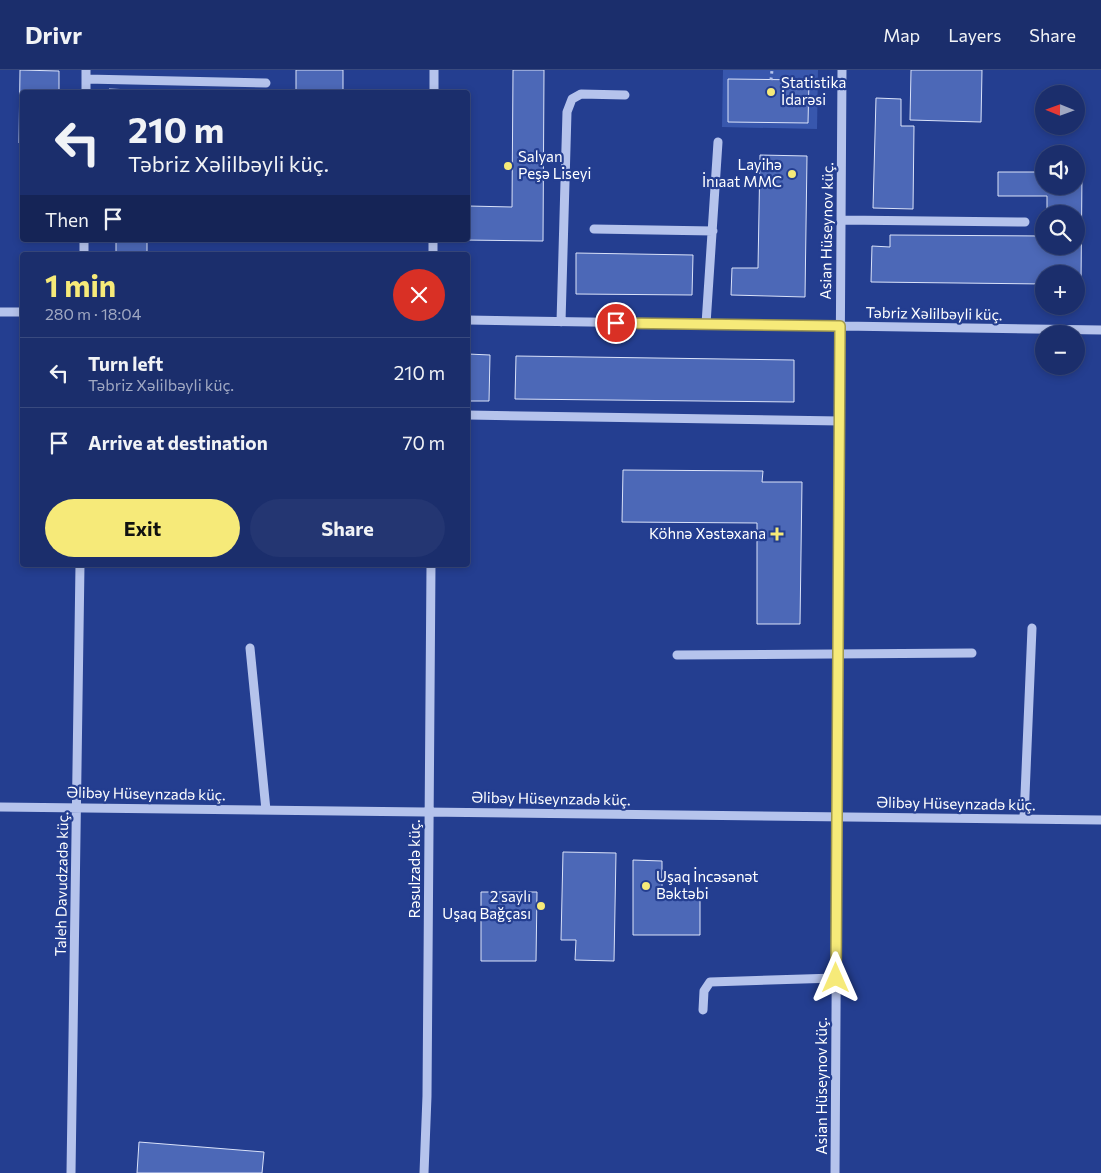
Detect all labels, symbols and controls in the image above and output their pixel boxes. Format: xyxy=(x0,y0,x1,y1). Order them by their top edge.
text: Drivr xyxy=(25,20,82,49)
text: Map xyxy=(883,24,920,46)
text: Layers xyxy=(948,24,1001,46)
text: Share xyxy=(1029,24,1076,46)
place label: Statistika İdarəsi xyxy=(781,73,846,108)
north arrow xyxy=(1035,85,1085,135)
map controls xyxy=(1035,85,1085,375)
marker: Statistika İdarəsi xyxy=(765,86,777,98)
text: 210 m xyxy=(128,107,224,150)
icon: left xyxy=(45,110,110,175)
button: sound xyxy=(1035,145,1085,195)
place label: Salyan Peşə Liseyi xyxy=(518,147,591,182)
text: Təbriz Xəlilbəyli küç. xyxy=(128,150,329,177)
place label: Layihə İnıaat MMC xyxy=(702,155,782,190)
marker: Salyan Peşə Liseyi xyxy=(502,160,514,172)
street label: Asian Hüseynov küç. xyxy=(816,162,836,300)
marker: Layihə İnıaat MMC xyxy=(786,168,798,180)
icon: arrive xyxy=(99,205,127,233)
button: search xyxy=(1035,205,1085,255)
text: Then xyxy=(45,208,89,231)
button: + xyxy=(1035,265,1085,315)
text: 1 min xyxy=(45,266,116,303)
button: close xyxy=(393,269,445,321)
pin xyxy=(595,302,637,344)
street label: Təbriz Xəlilbəyli küç. xyxy=(865,303,1003,323)
text: 280 m · 18:04 xyxy=(45,304,141,323)
icon: arrive xyxy=(602,309,630,337)
button: − xyxy=(1035,325,1085,375)
text: Turn left xyxy=(88,352,163,375)
icon: left xyxy=(45,359,73,387)
text: 210 m xyxy=(394,361,445,384)
text: Təbriz Xəlilbəyli küç. xyxy=(88,375,234,394)
icon: arrive xyxy=(45,429,73,457)
text: Arrive at destination xyxy=(88,431,268,454)
text: 70 m xyxy=(402,431,445,454)
button: Exit xyxy=(45,499,240,557)
button: Share xyxy=(250,499,445,557)
place label: Köhnə Xəstəxana xyxy=(649,524,766,542)
marker: Köhnə Xəstəxana xyxy=(770,527,784,541)
street label: Əlibəy Hüseynzadə küç. xyxy=(66,783,226,803)
street label: Əlibəy Hüseynzadə küç. xyxy=(471,788,631,808)
street label: Əlibəy Hüseynzadə küç. xyxy=(876,793,1036,813)
street label: Taleh Davudzadə küç. xyxy=(51,811,71,957)
street label: Rəsulzadə küç. xyxy=(405,820,423,919)
place label: Uşaq İncəsənət Bəktəbi xyxy=(656,867,759,902)
marker: Uşaq İncəsənət Bəktəbi xyxy=(640,880,652,892)
place label: 2 saylı Uşaq Bağçası xyxy=(442,887,531,922)
marker: 2 saylı Uşaq Bağçası xyxy=(535,900,547,912)
position arrow xyxy=(809,951,861,1003)
street label: Asian Hüseynov küç. xyxy=(812,1017,830,1155)

